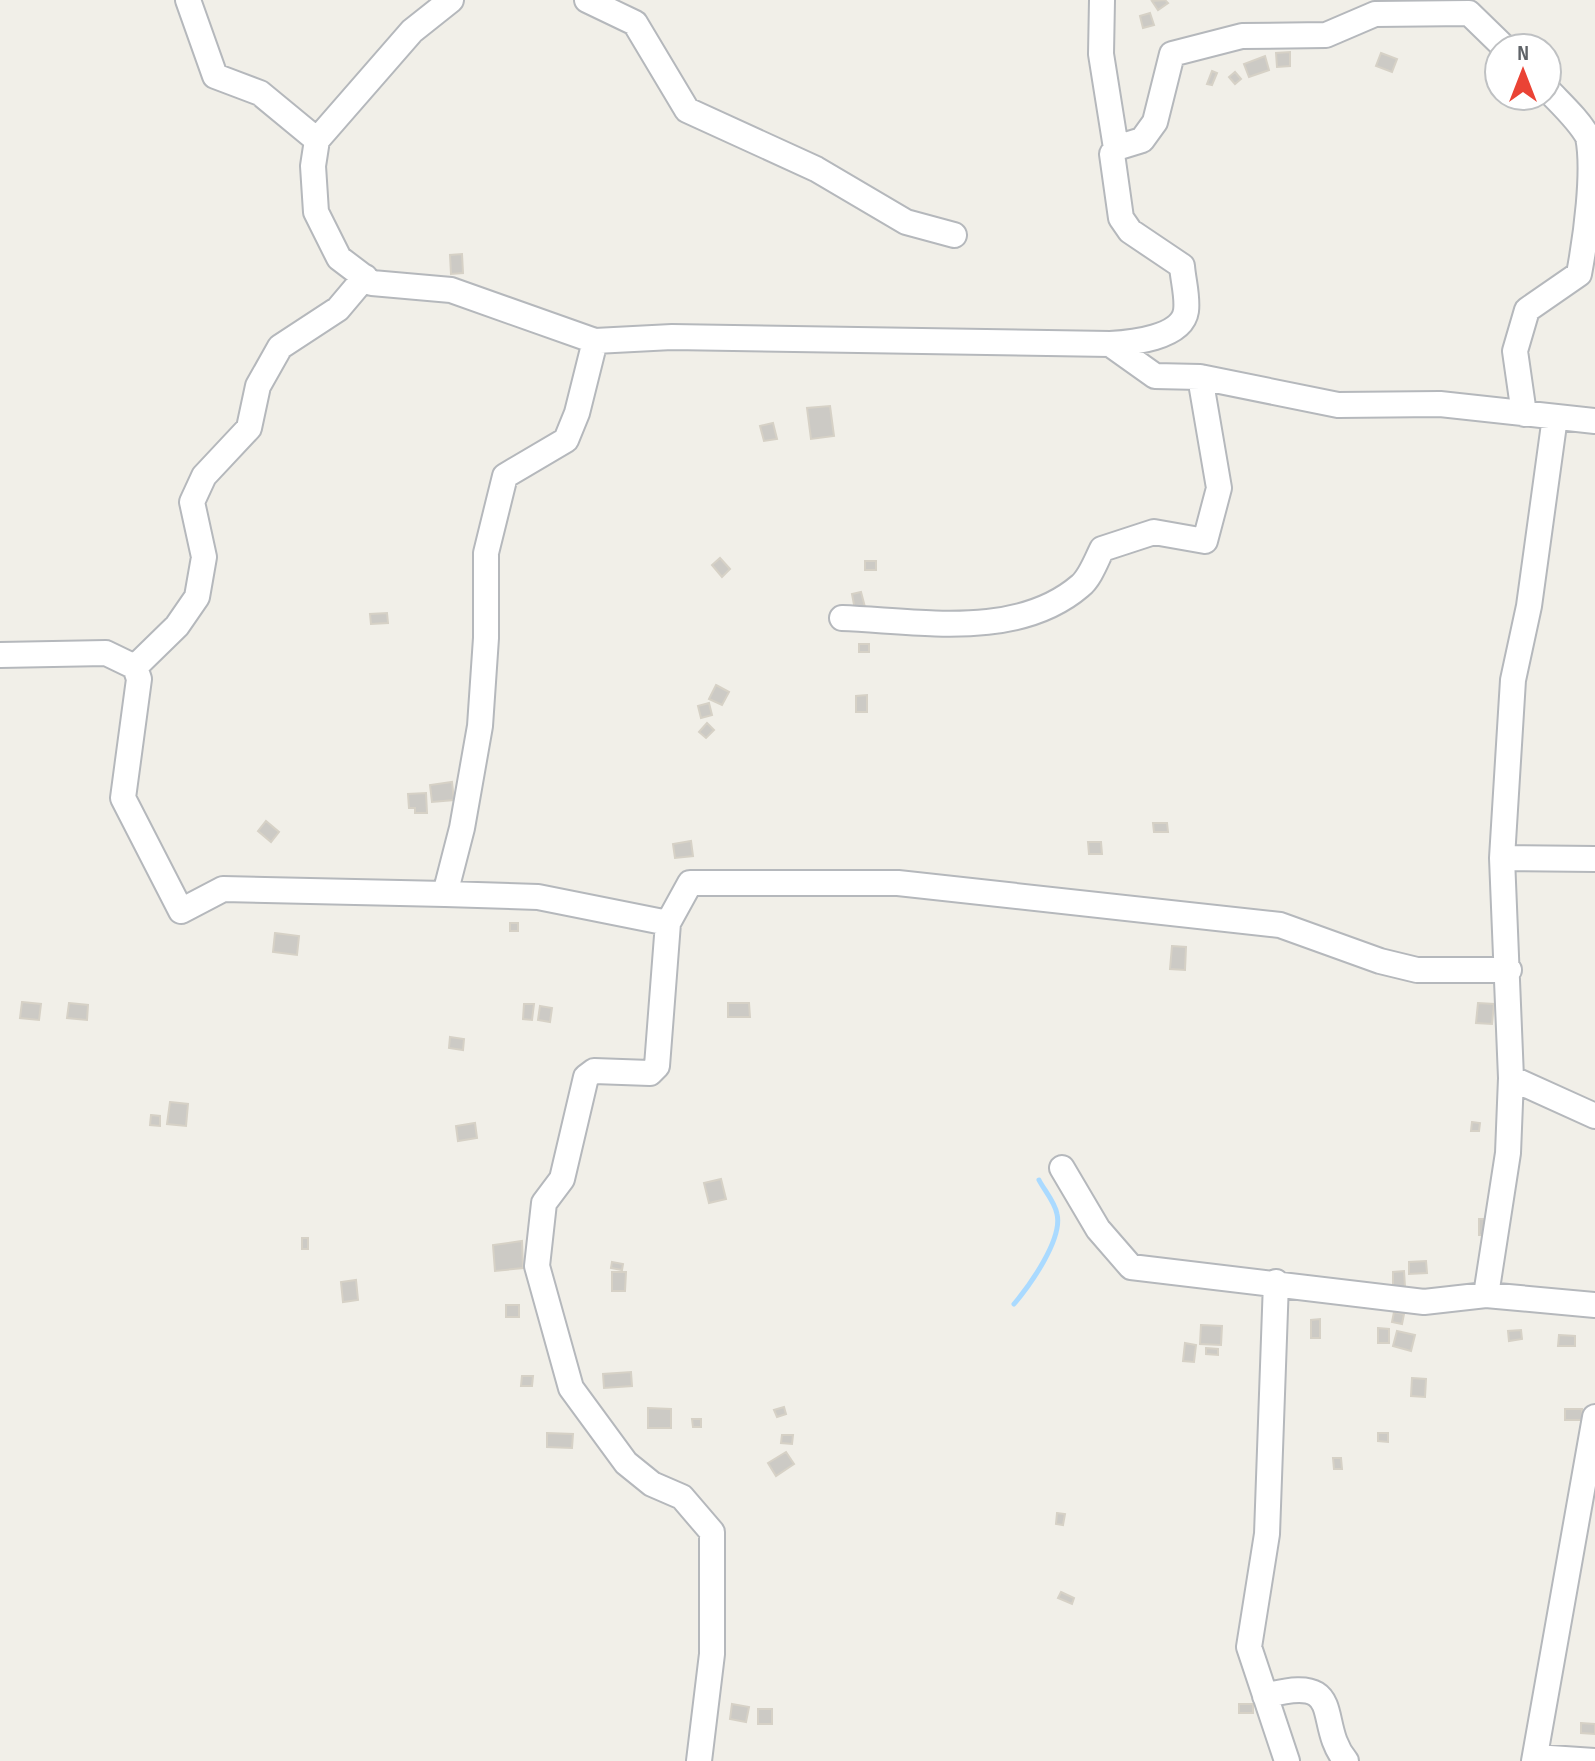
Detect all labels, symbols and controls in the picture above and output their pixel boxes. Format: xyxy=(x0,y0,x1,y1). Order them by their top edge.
north arrow xyxy=(1483,32,1563,112)
text: N xyxy=(1517,40,1529,67)

